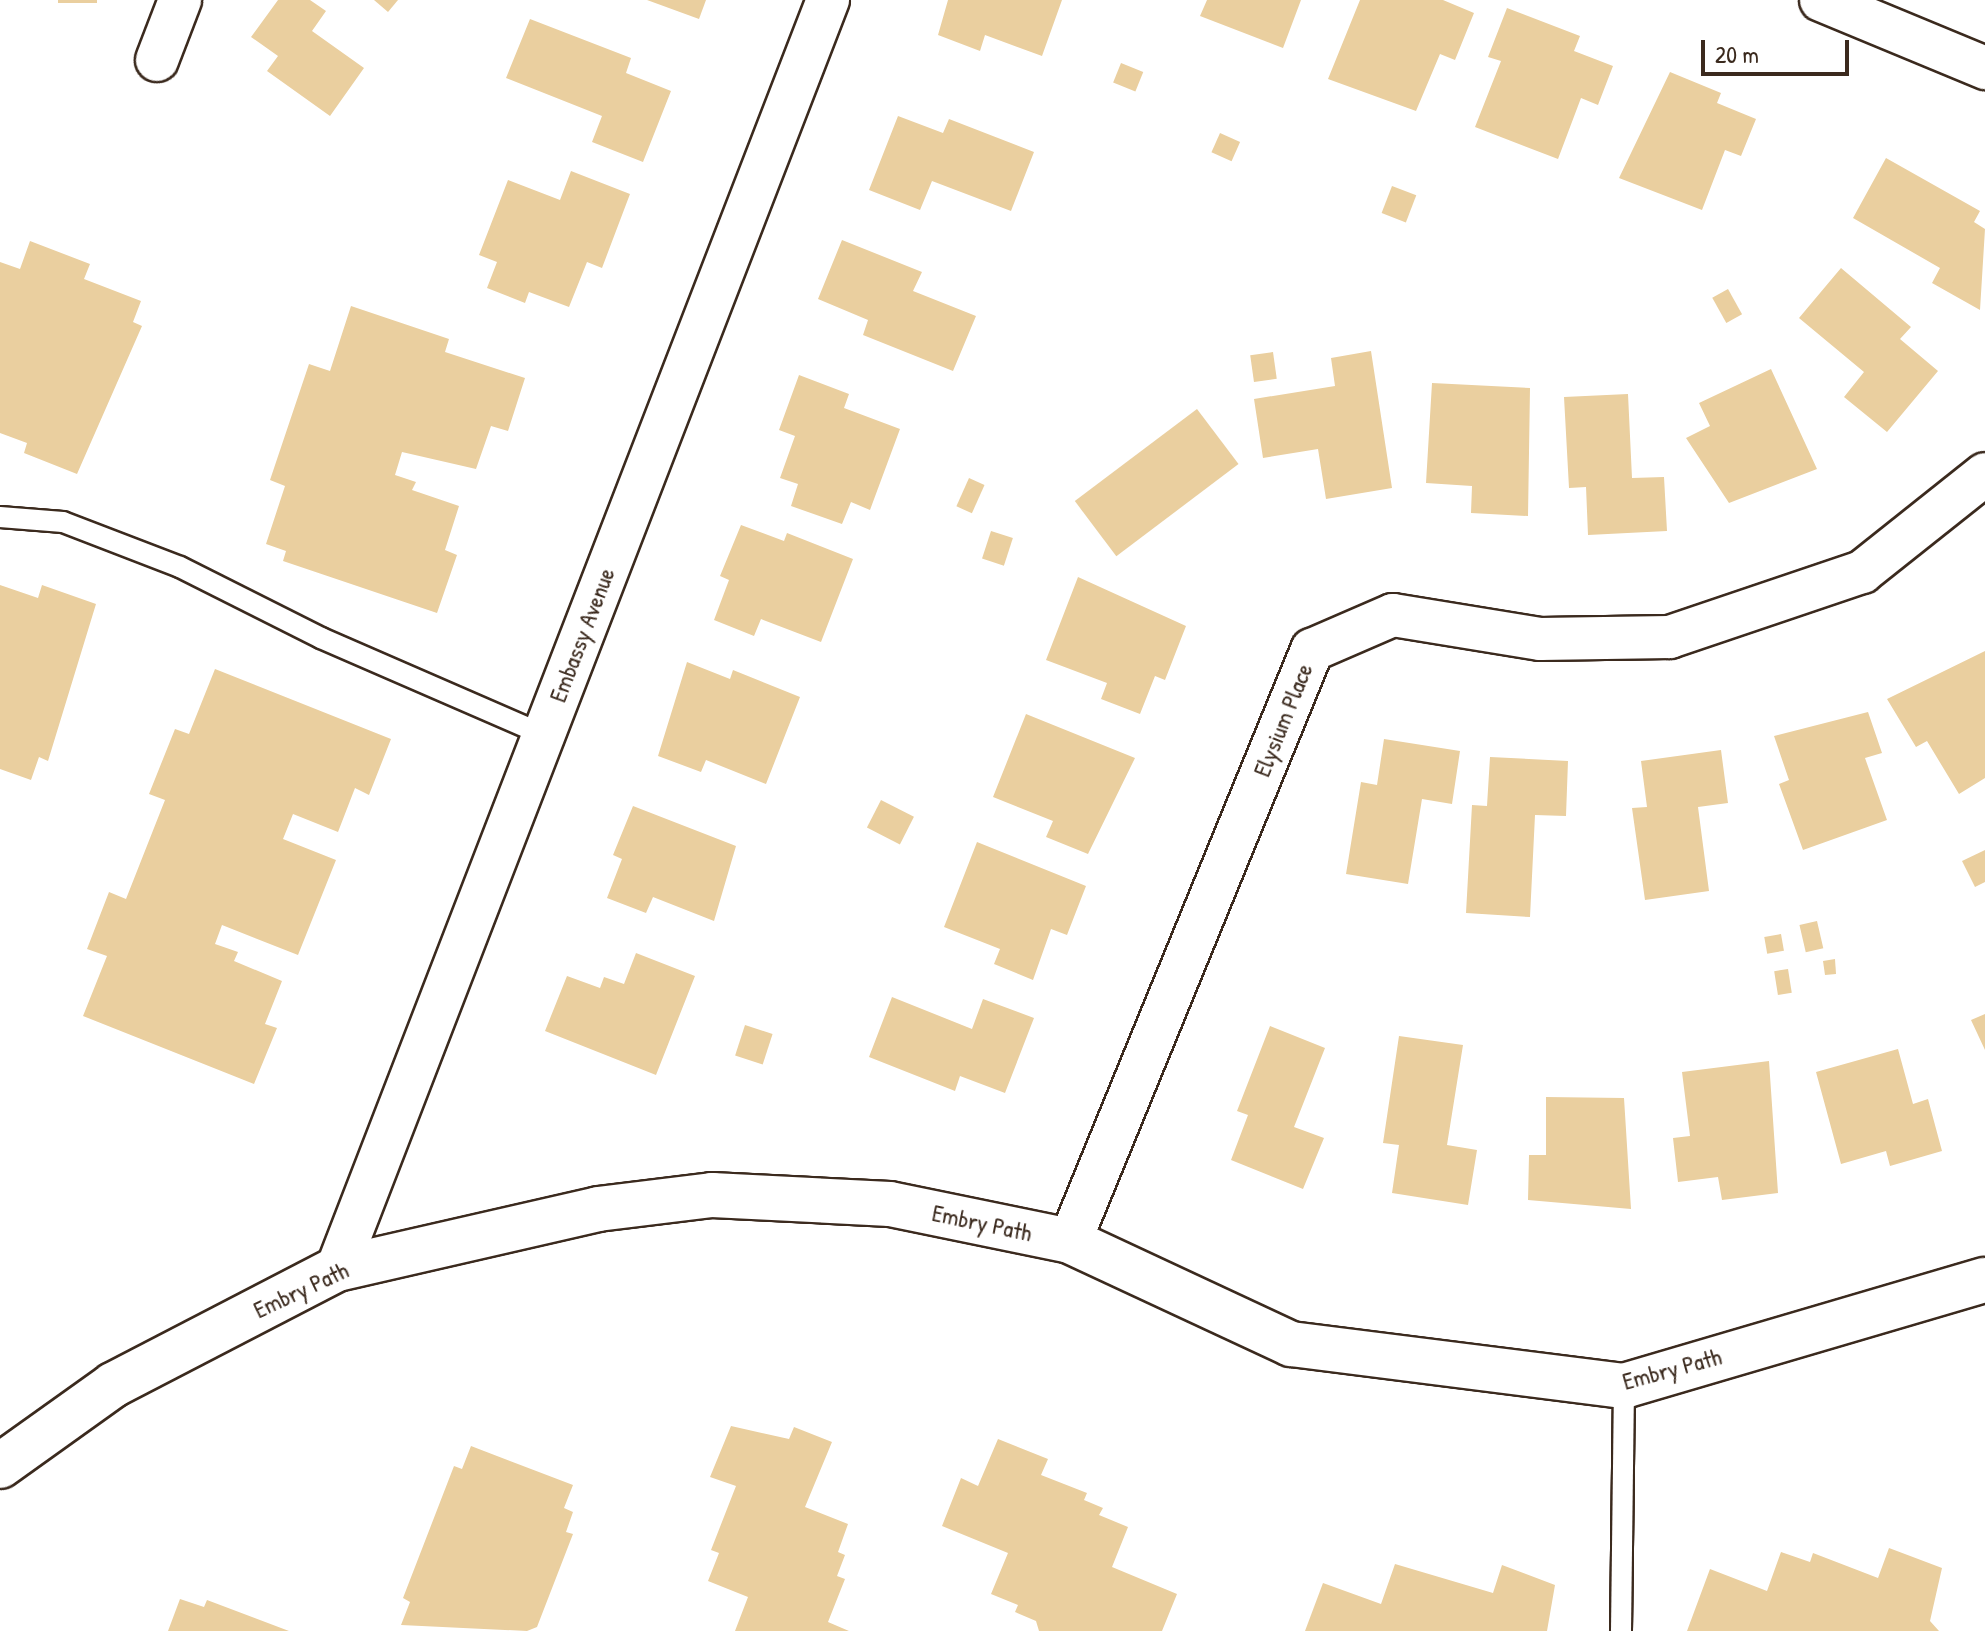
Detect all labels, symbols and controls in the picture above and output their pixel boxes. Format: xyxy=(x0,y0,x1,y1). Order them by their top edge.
scale bar xyxy=(1705,24,1853,74)
text: 20 m xyxy=(1715,38,1759,70)
street label: Embassy Avenue xyxy=(543,564,621,706)
street label: Elysium Place xyxy=(1247,659,1319,781)
street label: Embry Path xyxy=(930,1198,1034,1248)
street label: Embry Path xyxy=(249,1256,353,1324)
street label: Embry Path xyxy=(1619,1342,1725,1396)

